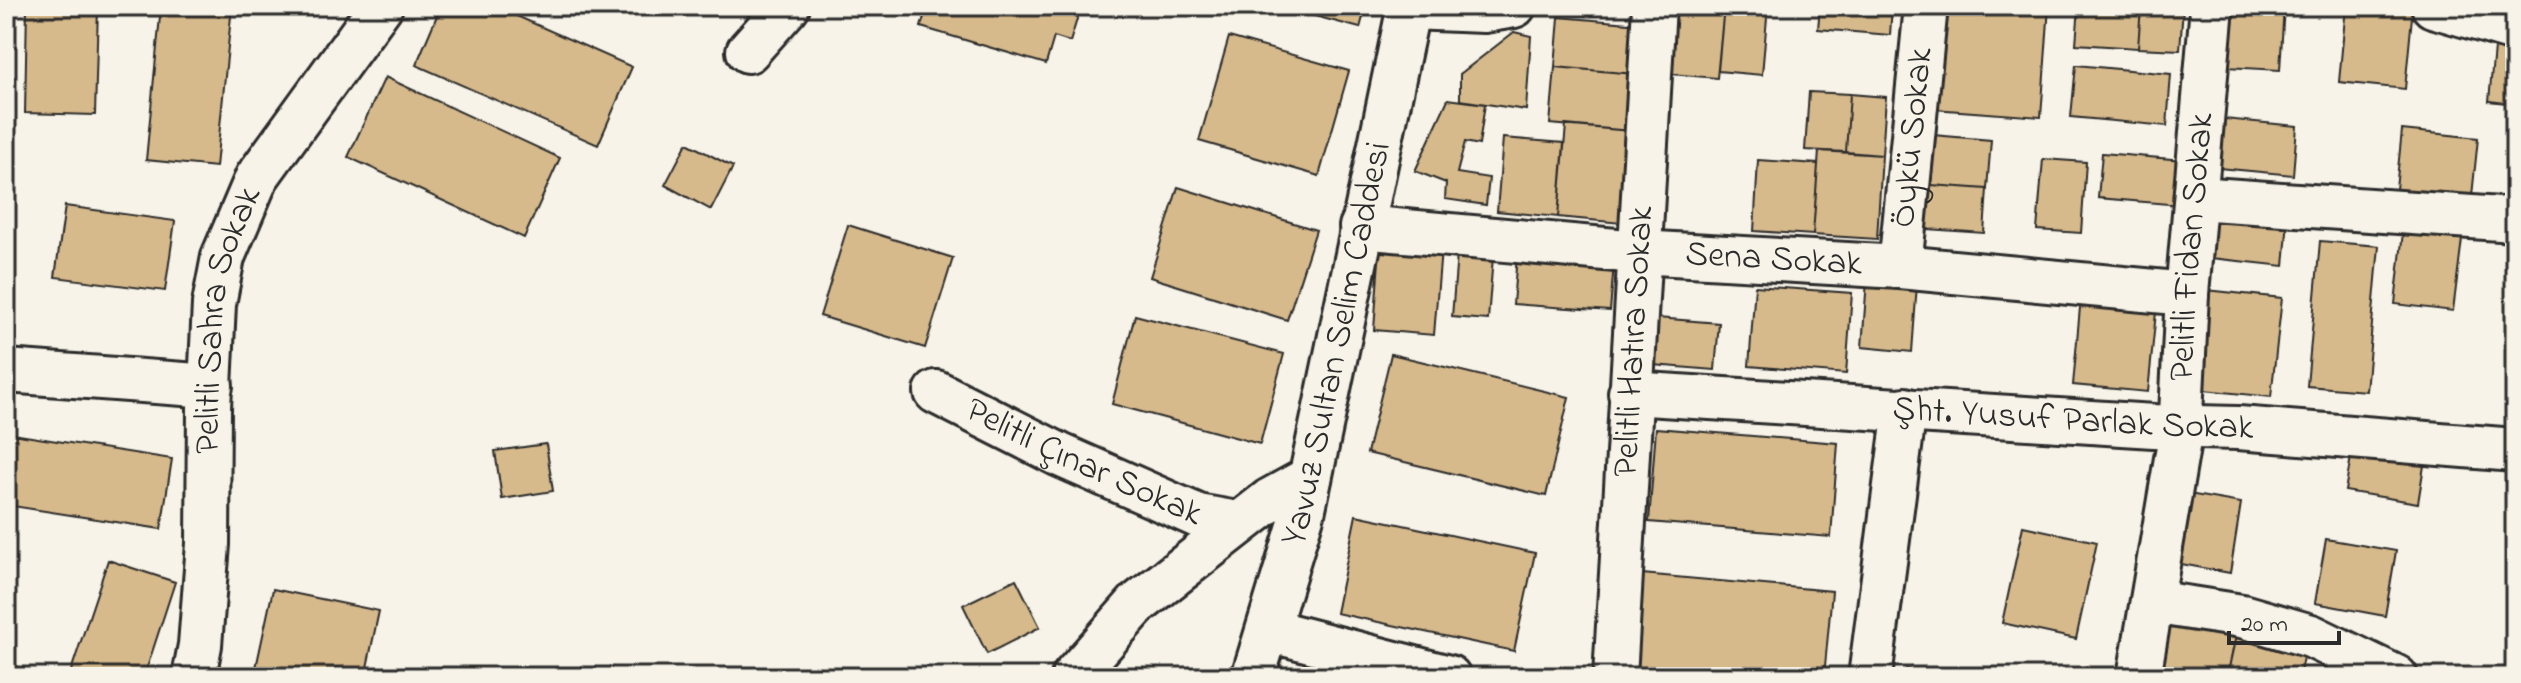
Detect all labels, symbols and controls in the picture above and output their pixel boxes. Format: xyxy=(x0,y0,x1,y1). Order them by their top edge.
street label: Öykü Sokak xyxy=(1878,45,1948,230)
street label: Pelitli Fidan Sokak xyxy=(2156,110,2229,382)
street label: Yavuz Sultan Selim Caddesi xyxy=(1268,137,1406,553)
street label: Pelitli Sahra Sokak xyxy=(182,178,277,454)
street label: Pelitli Hatıra Sokak xyxy=(1600,204,1669,479)
street label: Sena Sokak xyxy=(1684,228,1864,291)
street label: Şht. Yusuf Parlak Sokak xyxy=(1891,383,2256,456)
street label: Pelitli Çınar Sokak xyxy=(956,385,1211,541)
scale bar xyxy=(2229,595,2339,645)
text: 20 m xyxy=(2241,608,2288,643)

